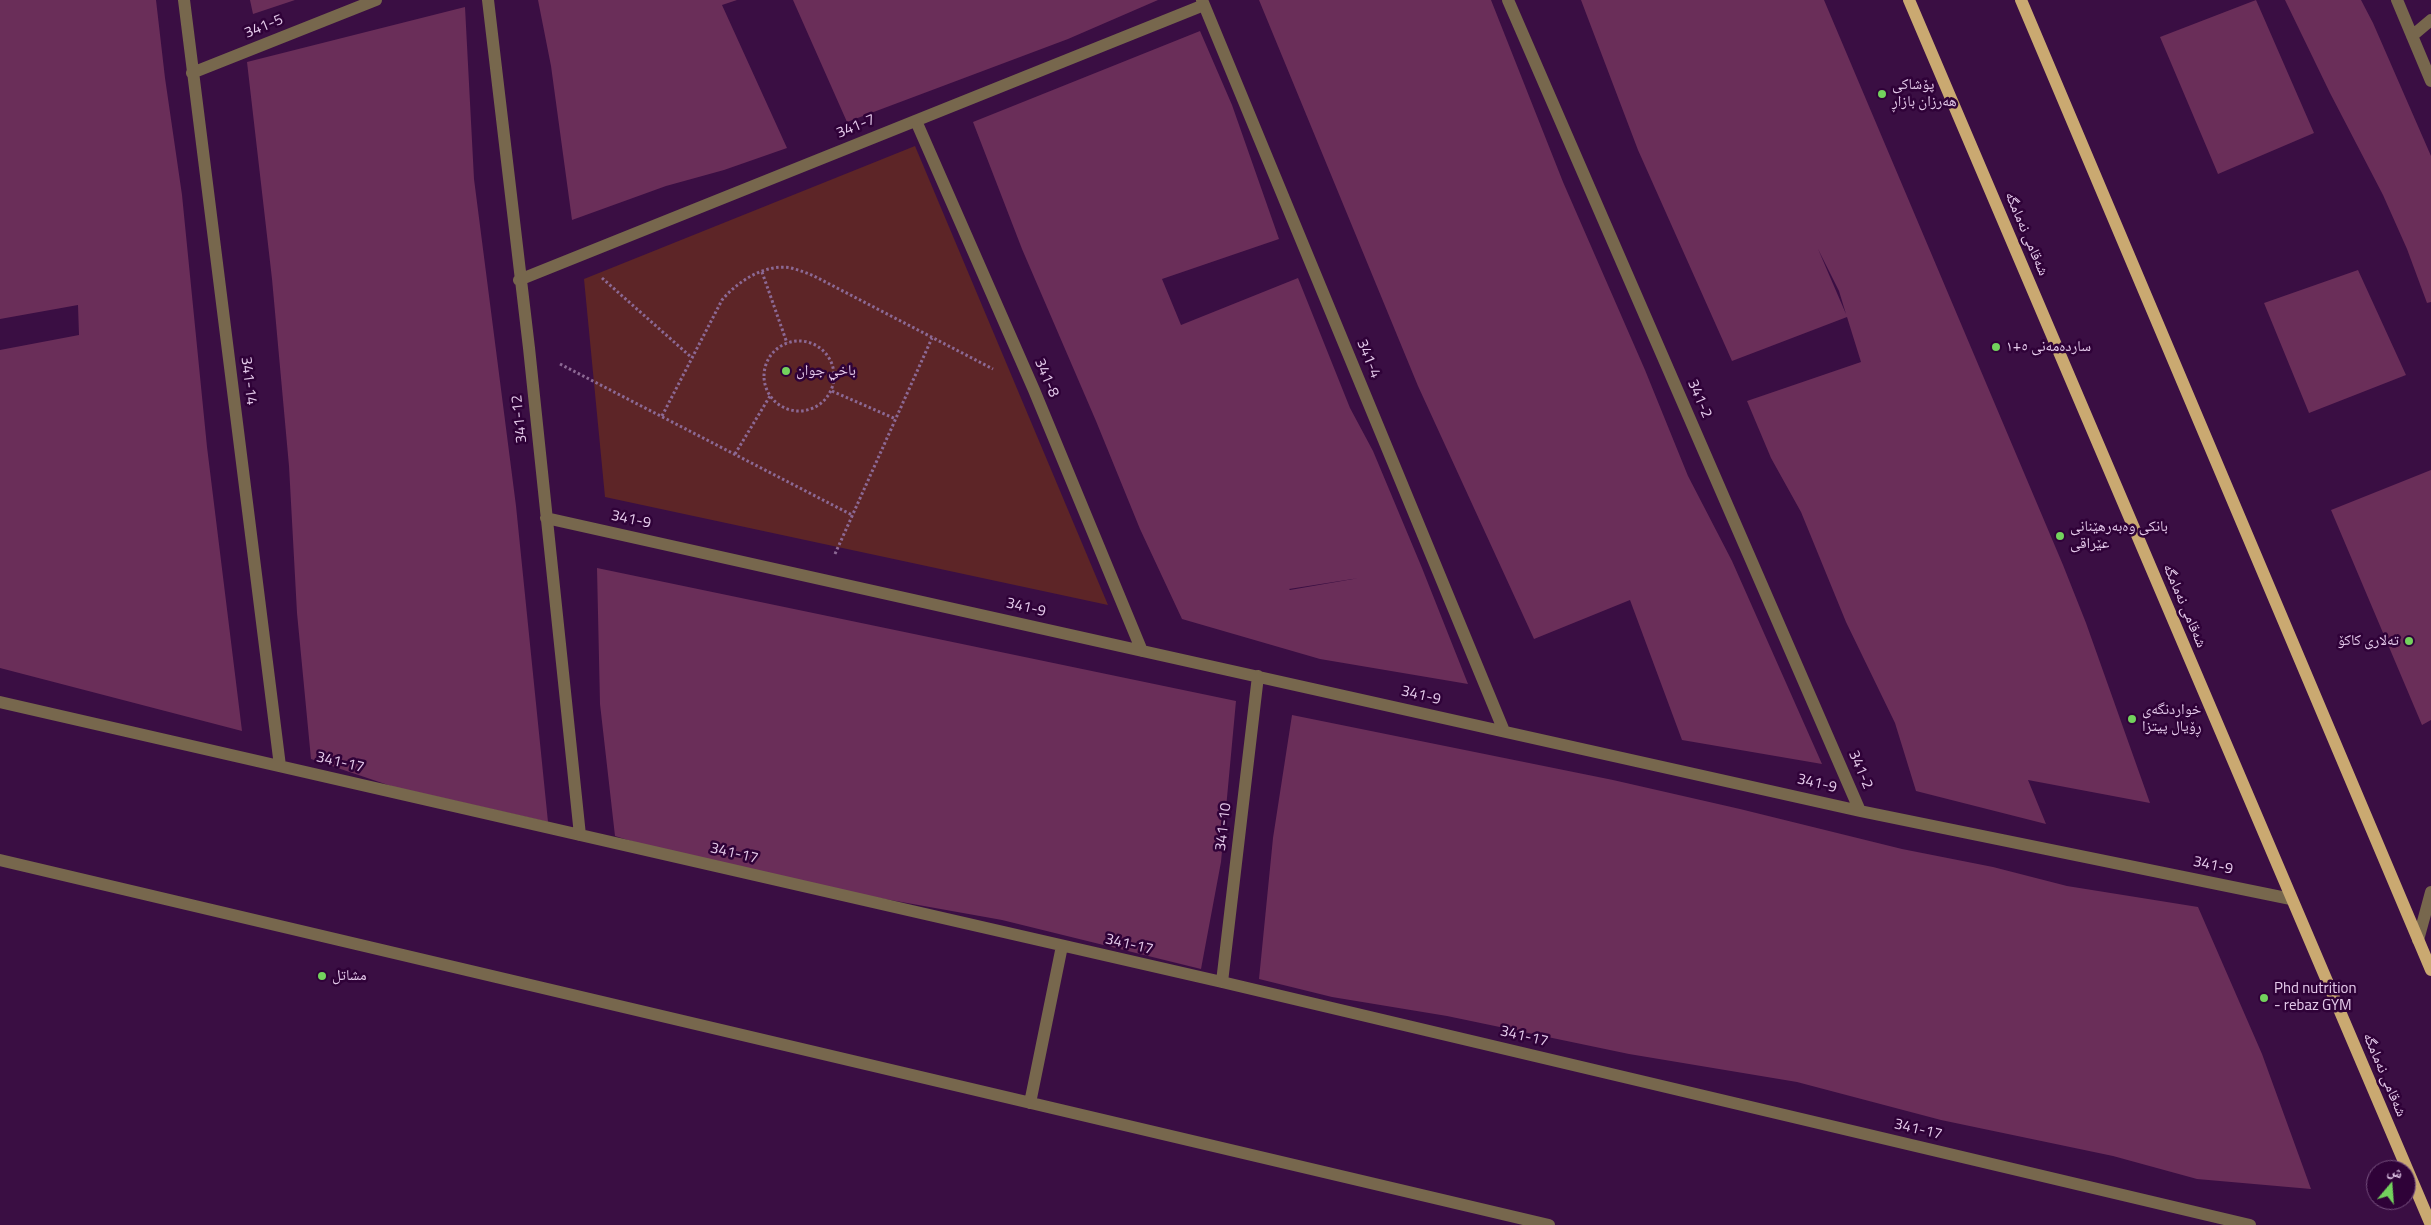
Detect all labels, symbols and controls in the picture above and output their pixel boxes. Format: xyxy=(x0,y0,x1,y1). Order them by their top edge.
street label: 341-5 xyxy=(242,11,286,43)
place label: پۆشاکی هەرزان بازاڕ xyxy=(1892,76,1957,111)
marker: پۆشاکی هەرزان بازاڕ xyxy=(1876,88,1888,100)
street label: 341-7 xyxy=(834,111,878,143)
street label: شەقامی نەمامگە xyxy=(2000,189,2052,279)
street label: 341-4 xyxy=(1352,337,1384,381)
place label: ساردەمەنی ٥+١ xyxy=(2006,338,2091,356)
marker: ساردەمەنی ٥+١ xyxy=(1990,341,2002,353)
street label: 341-14 xyxy=(236,356,260,406)
street label: 341-8 xyxy=(1030,356,1062,400)
place label: باخي جوان xyxy=(796,362,856,380)
marker: باخي جوان xyxy=(780,365,792,377)
street label: 341-2 xyxy=(1683,377,1715,421)
street label: 341-12 xyxy=(509,394,531,444)
street label: 341-9 xyxy=(609,507,653,533)
place label: بانکی وەبەرهێنانی عێراقی xyxy=(2070,518,2168,553)
marker: بانکی وەبەرهێنانی عێراقی xyxy=(2054,530,2066,542)
street label: شەقامی نەمامگە xyxy=(2158,561,2210,651)
street label: 341-9 xyxy=(1004,595,1048,621)
place label: تەلاری کاکۆ xyxy=(2338,632,2399,650)
marker: تەلاری کاکۆ xyxy=(2403,635,2415,647)
street label: 341-9 xyxy=(1399,683,1443,709)
place label: خواردنگەی ڕۆیال پیتزا xyxy=(2142,701,2202,736)
marker: خواردنگەی ڕۆیال پیتزا xyxy=(2126,713,2138,725)
street label: 341-2 xyxy=(1844,748,1876,792)
street label: 341-17 xyxy=(314,749,366,777)
street label: 341-9 xyxy=(1795,771,1839,797)
street label: 341-10 xyxy=(1212,802,1236,852)
street label: 341-17 xyxy=(708,840,760,868)
street label: 341-9 xyxy=(2191,853,2235,879)
street label: 341-17 xyxy=(1103,931,1155,959)
place label: مشاتل xyxy=(332,967,367,985)
marker: مشاتل xyxy=(316,970,328,982)
place label: Phd nutrition - rebaz GYM xyxy=(2274,980,2356,1015)
marker: Phd nutrition - rebaz GYM xyxy=(2258,992,2270,1004)
street label: 341-17 xyxy=(1498,1023,1550,1051)
street label: شەقامی نەمامگە xyxy=(2358,1030,2410,1120)
street label: 341-17 xyxy=(1892,1116,1944,1144)
text: ش xyxy=(2385,1159,2406,1183)
north arrow xyxy=(2366,1160,2416,1210)

